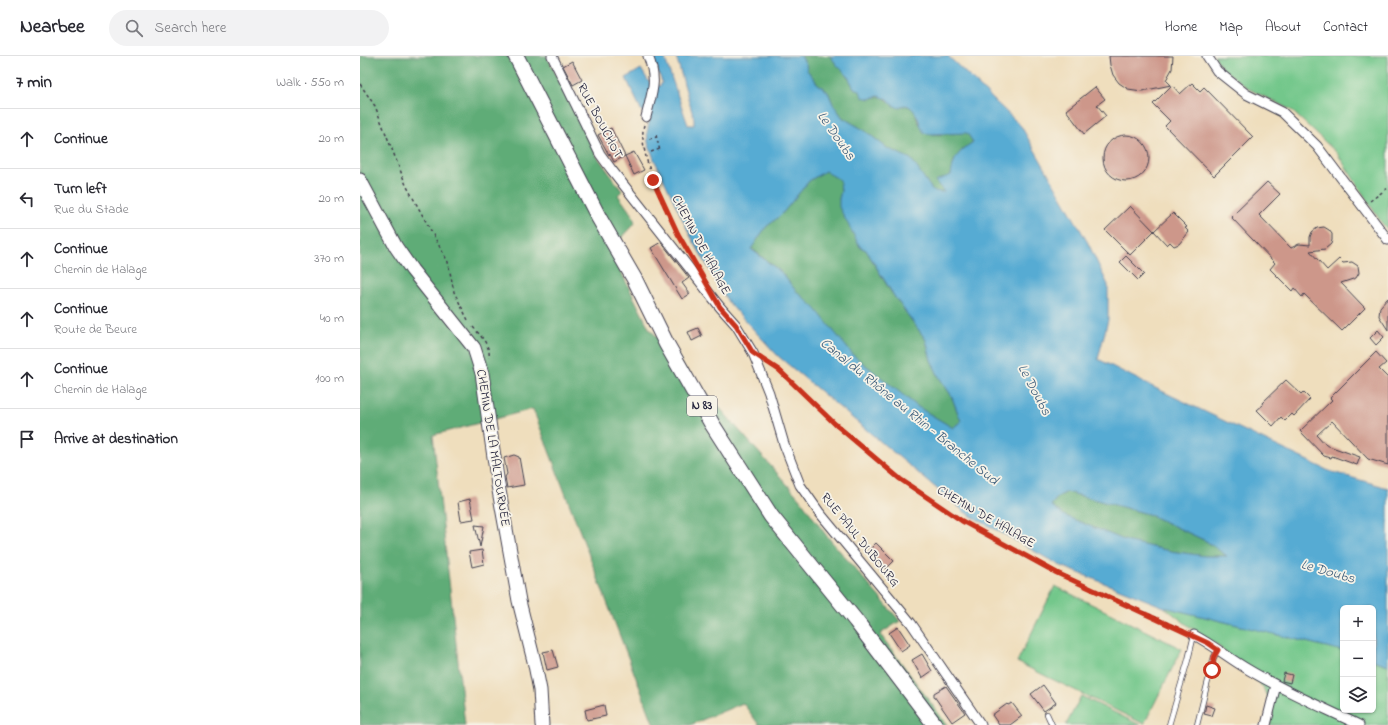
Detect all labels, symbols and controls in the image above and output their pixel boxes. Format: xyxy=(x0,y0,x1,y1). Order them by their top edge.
search box xyxy=(109,10,389,46)
text: Nearbee xyxy=(20,14,85,41)
icon: search xyxy=(123,17,145,39)
text: Search here xyxy=(155,17,226,39)
text: Home xyxy=(1165,17,1197,38)
text: Map xyxy=(1219,17,1243,38)
text: About xyxy=(1265,17,1301,38)
text: Contact xyxy=(1323,17,1368,38)
text: 7 min xyxy=(16,70,52,95)
text: Walk · 550 m xyxy=(276,73,344,92)
street label: RUE BOUCHOT xyxy=(572,80,628,162)
water label: Le Doubs xyxy=(812,107,861,165)
icon: ahead xyxy=(16,128,38,150)
text: Continue xyxy=(54,128,108,150)
text: 20 m xyxy=(319,129,344,148)
route end xyxy=(644,171,662,189)
text: Turn left xyxy=(54,178,107,200)
icon: left xyxy=(16,188,38,210)
text: 20 m xyxy=(319,189,344,208)
street label: CHEMIN DE HALAGE xyxy=(667,192,735,298)
text: Rue du Stade xyxy=(54,200,128,219)
text: Continue xyxy=(54,238,108,260)
icon: ahead xyxy=(16,248,38,270)
text: 370 m xyxy=(314,249,344,268)
text: Chemin de Halage xyxy=(54,260,147,279)
text: Continue xyxy=(54,298,108,320)
icon: ahead xyxy=(16,308,38,330)
text: 40 m xyxy=(320,309,344,328)
text: Route de Beure xyxy=(54,320,137,339)
water label: Canal du Rhône au Rhin - Branche Sud xyxy=(815,333,1004,491)
text: Continue xyxy=(54,358,108,380)
water label: Le Doubs xyxy=(1012,361,1057,420)
icon: ahead xyxy=(16,368,38,390)
street label: CHEMIN DE LA MALTOURNÉE xyxy=(471,368,515,528)
text: 100 m xyxy=(315,369,344,388)
text: Chemin de Halage xyxy=(54,380,147,399)
road number: N 83 xyxy=(687,396,717,416)
icon: arrive xyxy=(16,428,38,450)
text: Arrive at destination xyxy=(54,428,178,450)
street label: CHEMIN DE HALAGE xyxy=(933,481,1039,553)
street label: RUE PAUL DUBOURG xyxy=(816,489,904,591)
water label: Le Doubs xyxy=(1299,554,1358,590)
map controls xyxy=(1340,605,1376,713)
button: + xyxy=(1340,605,1376,641)
button: − xyxy=(1340,641,1376,677)
route start xyxy=(1203,661,1221,679)
button: layers xyxy=(1340,677,1376,713)

